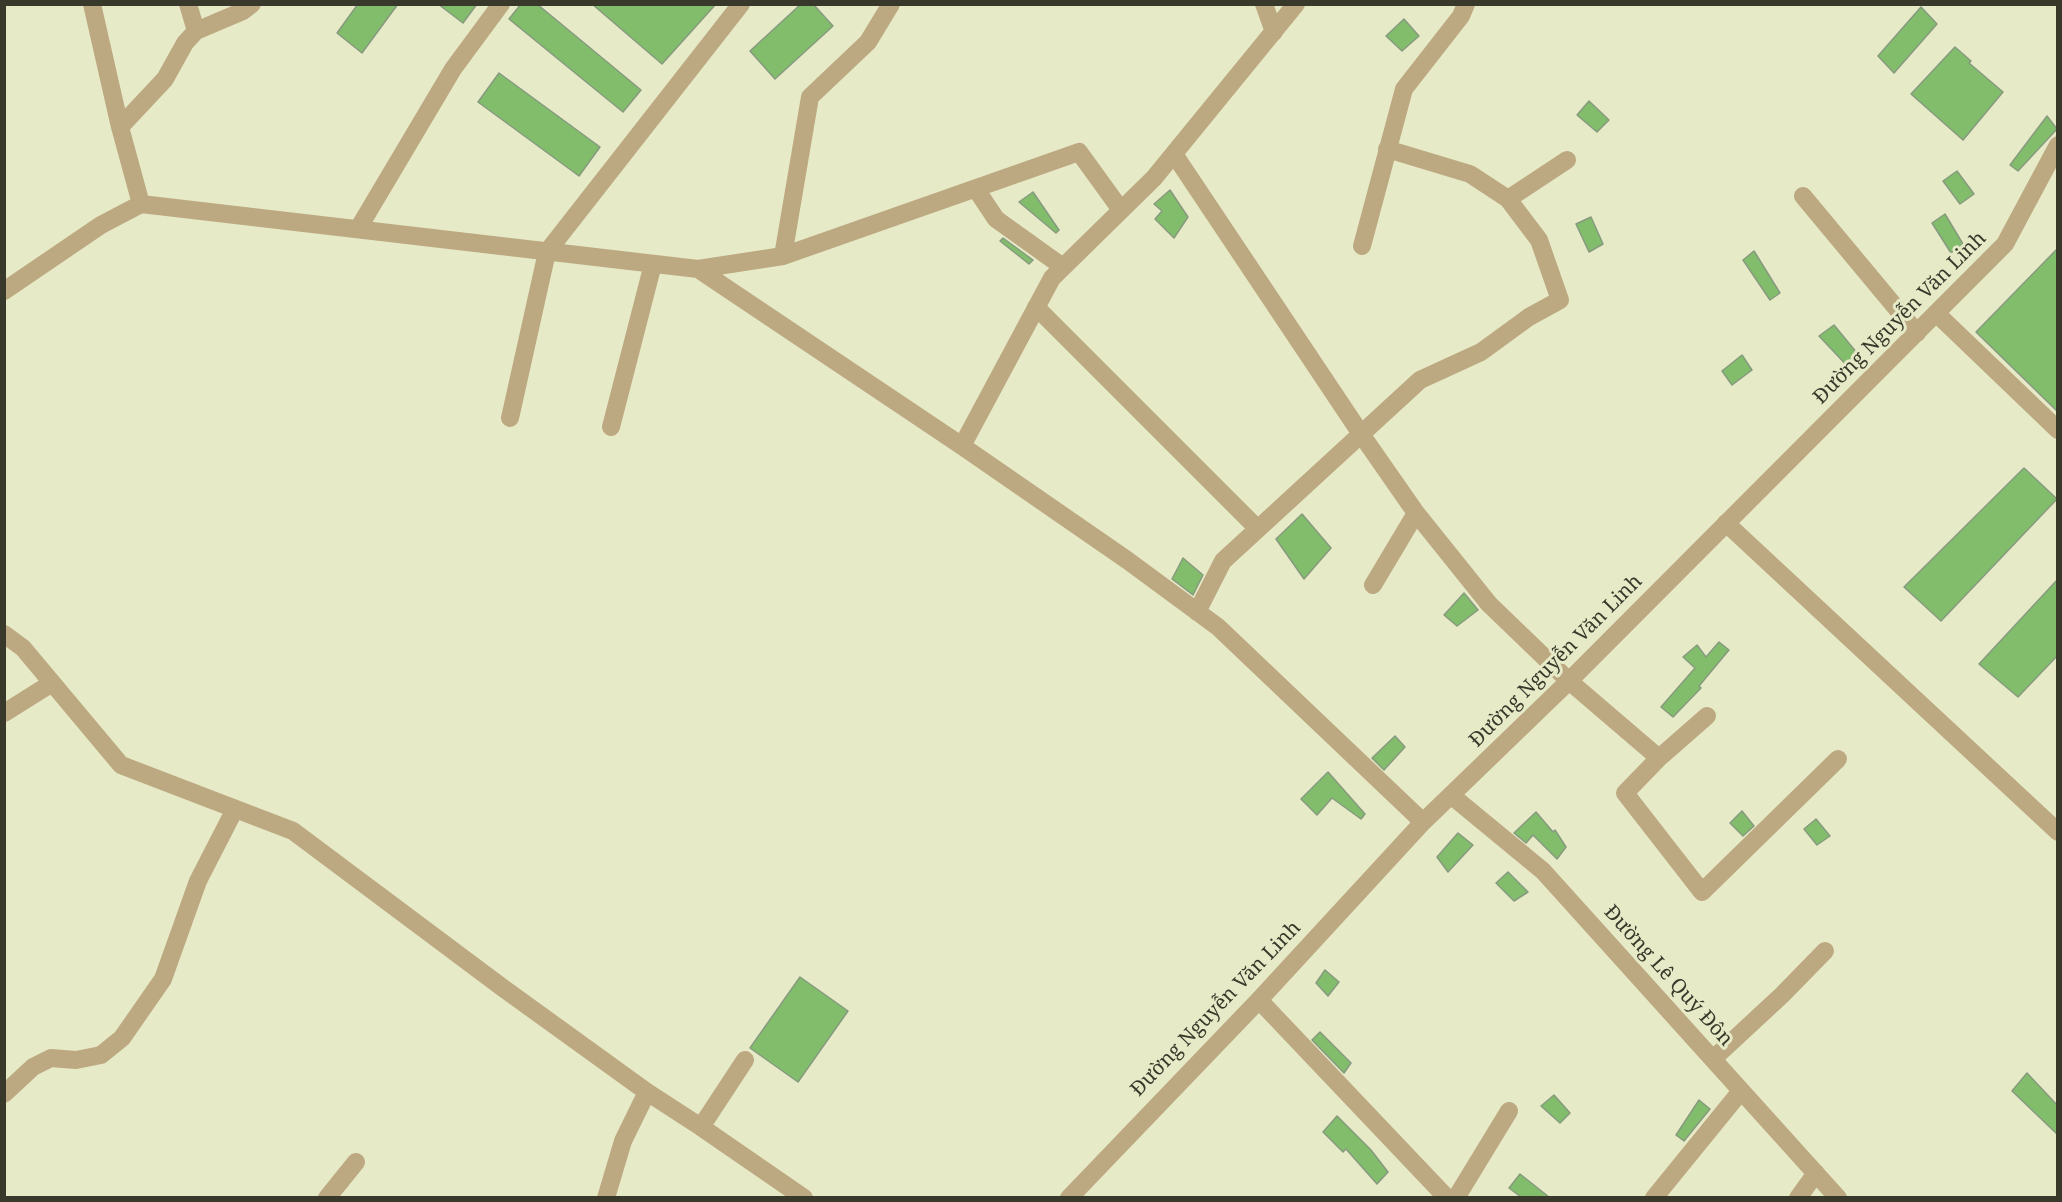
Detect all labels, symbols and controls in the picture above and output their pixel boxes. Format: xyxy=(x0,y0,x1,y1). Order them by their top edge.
street label: Đường Nguyễn Văn Linh xyxy=(1809,227,1991,409)
street label: Đường Nguyễn Văn Linh xyxy=(1465,570,1647,752)
street label: Đường Lê Quý Đôn xyxy=(1599,901,1737,1051)
street label: Đường Nguyễn Văn Linh xyxy=(1126,916,1306,1102)

